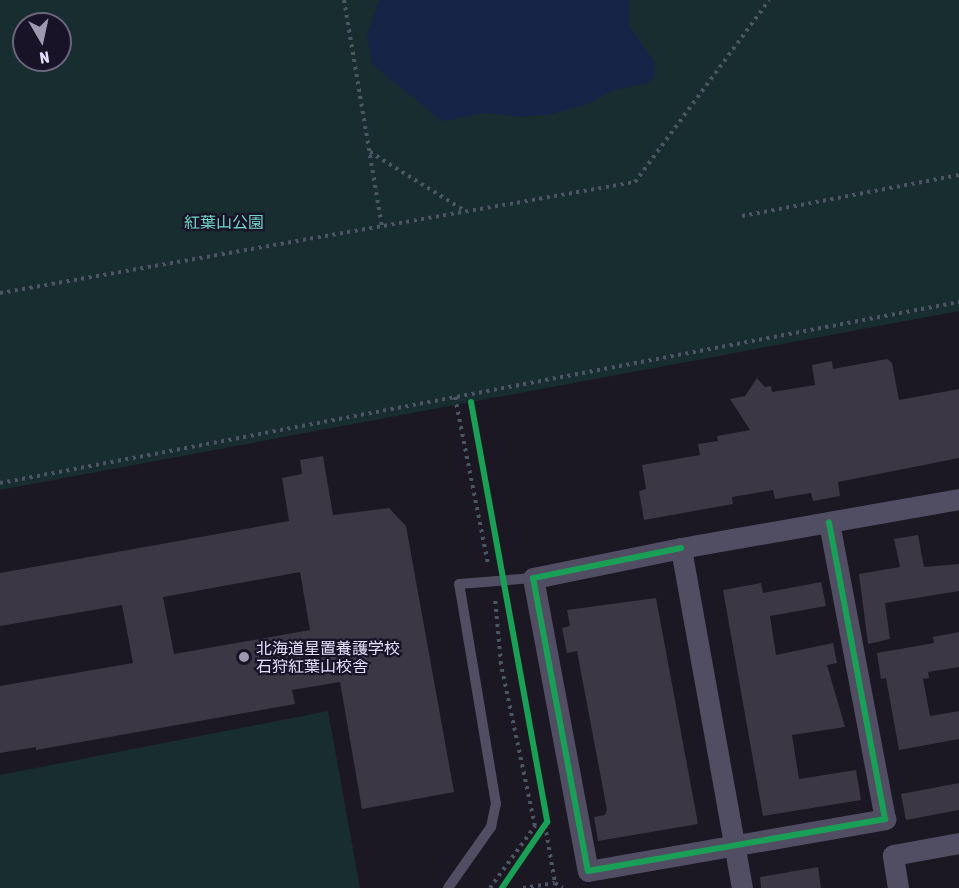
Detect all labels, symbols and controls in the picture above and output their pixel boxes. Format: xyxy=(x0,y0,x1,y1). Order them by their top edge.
north arrow xyxy=(12,12,72,72)
text: N xyxy=(38,48,51,67)
park label: 紅葉山公園 xyxy=(184,212,264,232)
place label: 北海道星置養護学校 石狩紅葉山校舎 xyxy=(256,638,400,676)
marker: 北海道星置養護学校 石狩紅葉山校舎 xyxy=(237,650,251,664)

